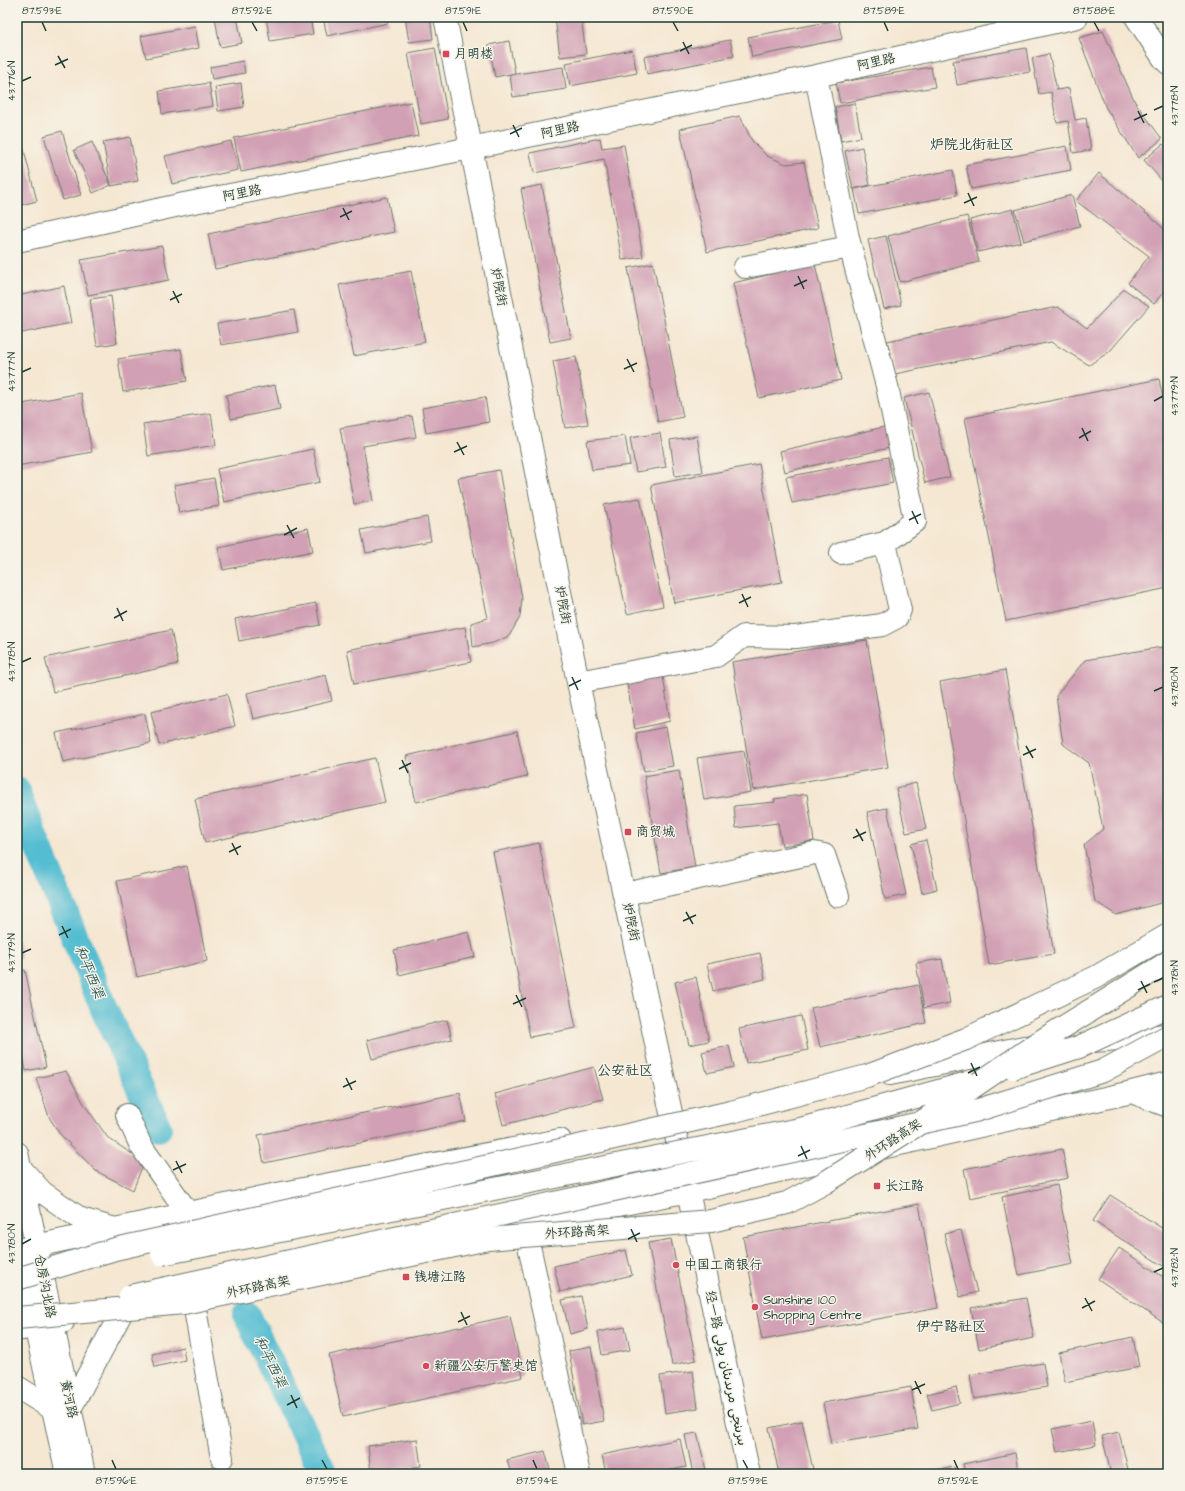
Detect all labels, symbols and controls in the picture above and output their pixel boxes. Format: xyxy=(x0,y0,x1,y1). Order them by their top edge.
text: 87.593°E xyxy=(22,4,62,18)
text: 87.592°E xyxy=(232,4,272,18)
text: 87.591°E xyxy=(445,4,481,18)
text: 87.590°E xyxy=(652,4,694,18)
text: 87.589°E xyxy=(863,4,905,18)
text: 87.588°E xyxy=(1073,4,1115,18)
place label: 月明楼 xyxy=(454,45,493,63)
marker: 月明楼 xyxy=(441,49,451,59)
street label: 阿里路 xyxy=(855,49,897,75)
text: 43.776°N xyxy=(5,61,19,101)
text: 43.778°N xyxy=(1168,86,1182,126)
street label: 阿里路 xyxy=(539,117,581,143)
district label: 炉院北街社区 xyxy=(930,135,1014,155)
street label: 阿里路 xyxy=(221,180,263,206)
street label: 炉院街 xyxy=(486,266,512,308)
text: 43.777°N xyxy=(5,352,19,392)
text: 43.779°N xyxy=(1168,376,1182,416)
street label: 炉院街 xyxy=(550,584,576,626)
text: 43.778°N xyxy=(5,642,19,682)
text: 43.780°N xyxy=(1168,667,1182,707)
place label: 商贸城 xyxy=(636,823,675,841)
marker: 商贸城 xyxy=(623,827,633,837)
street label: 炉院街 xyxy=(618,901,644,943)
text: 43.779°N xyxy=(5,933,19,973)
water label: 和平西渠 xyxy=(69,942,109,1003)
text: 43.781°N xyxy=(1168,960,1182,996)
district label: 公安社区 xyxy=(597,1061,653,1081)
street label: 外环路高架 xyxy=(861,1115,925,1165)
place label: 长江路 xyxy=(885,1177,924,1195)
marker: 长江路 xyxy=(872,1181,882,1191)
street label: 外环路高架 xyxy=(544,1221,610,1243)
text: 43.780°N xyxy=(5,1224,19,1264)
text: 43.782°N xyxy=(1168,1248,1182,1288)
street label: 仓房沟北路 xyxy=(30,1252,60,1320)
place label: 中国工商银行 xyxy=(684,1256,762,1274)
marker: 中国工商银行 xyxy=(671,1260,681,1270)
place label: 钱塘江路 xyxy=(414,1268,466,1286)
street label: 外环路高架 xyxy=(224,1271,292,1303)
marker: 钱塘江路 xyxy=(401,1272,411,1282)
street label: 经一路 بىرىنجى مرىدىئان يولى xyxy=(701,1289,751,1447)
place label: Sunshine 100 Shopping Centre xyxy=(763,1291,862,1325)
marker: Sunshine 100 Shopping Centre xyxy=(750,1302,760,1312)
district label: 伊宁路社区 xyxy=(916,1317,986,1337)
water label: 和平西渠 xyxy=(249,1332,292,1392)
place label: 新疆公安厅警史馆 xyxy=(434,1357,538,1375)
marker: 新疆公安厅警史馆 xyxy=(421,1361,431,1371)
street label: 黄河路 xyxy=(56,1378,82,1420)
text: 87.596°E xyxy=(95,1474,137,1488)
text: 87.595°E xyxy=(306,1474,348,1488)
text: 87.594°E xyxy=(516,1474,558,1488)
text: 87.593°E xyxy=(728,1474,768,1488)
text: 87.592°E xyxy=(938,1474,978,1488)

